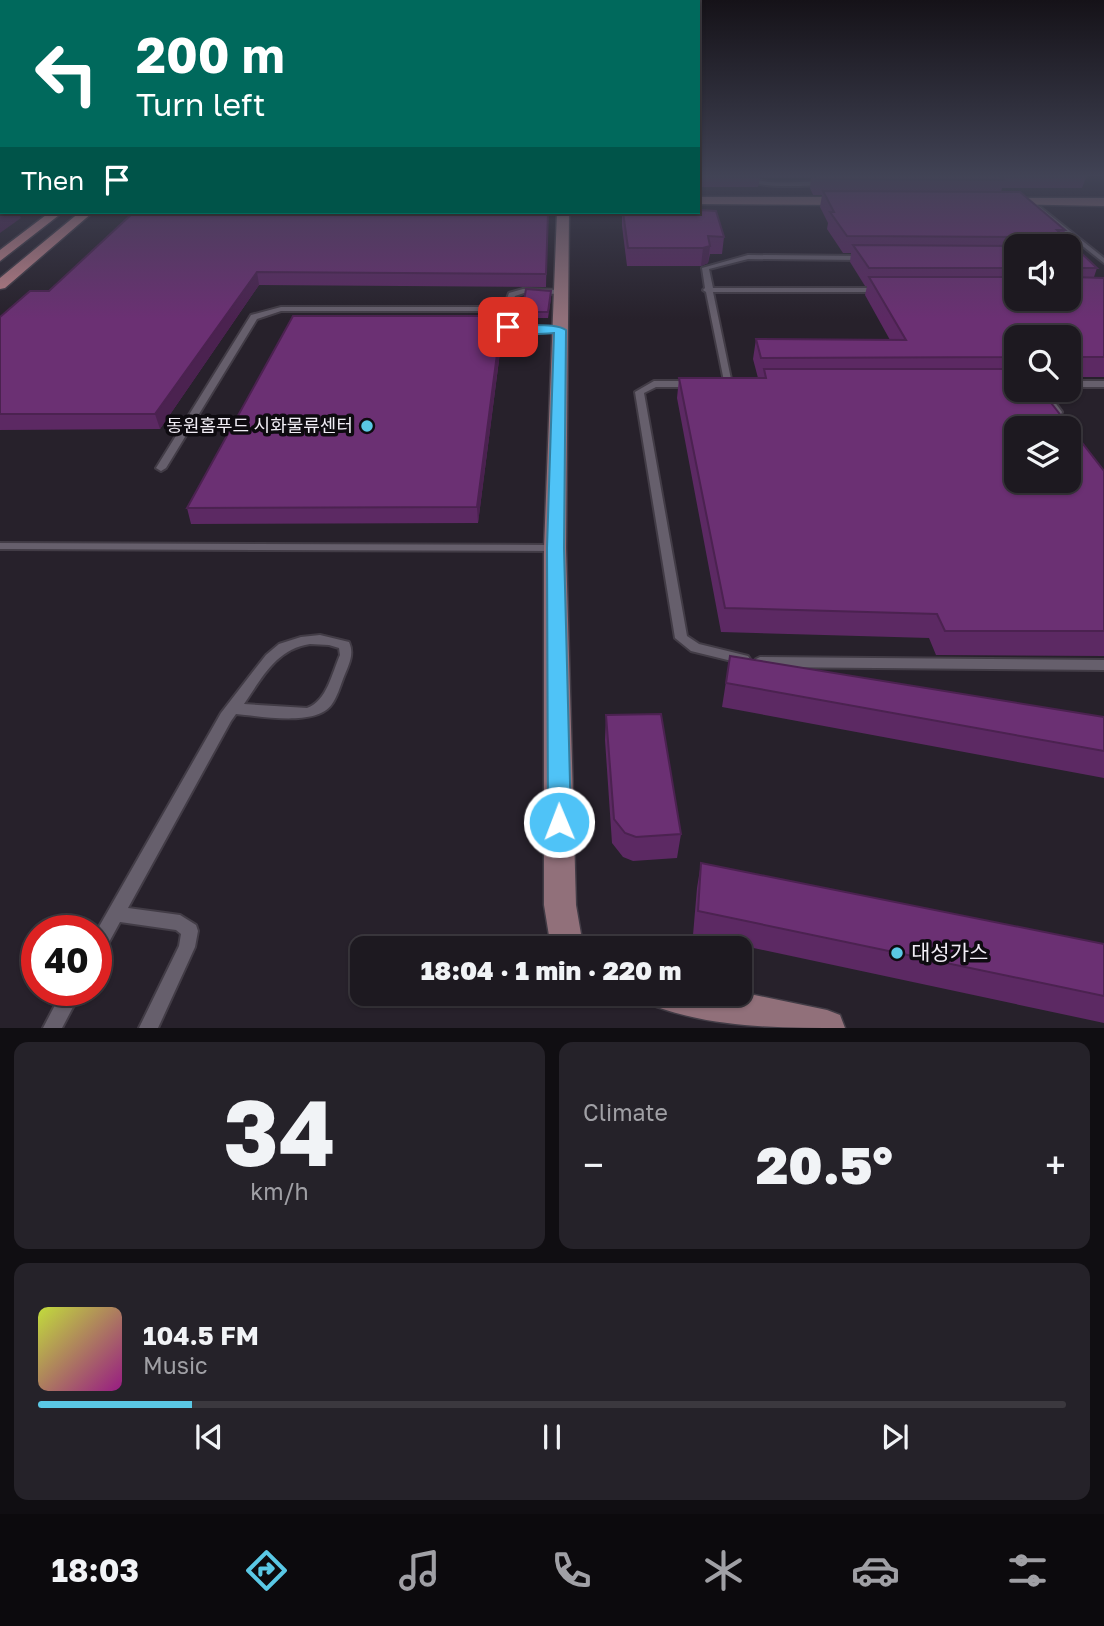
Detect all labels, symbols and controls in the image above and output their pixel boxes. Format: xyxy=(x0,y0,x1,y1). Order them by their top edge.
text: 200 m xyxy=(136,25,285,84)
icon: left xyxy=(21,28,112,119)
text: Turn left xyxy=(136,85,265,123)
icon: arrive xyxy=(98,161,136,199)
text: Then xyxy=(21,165,84,196)
map controls xyxy=(1004,234,1081,493)
button: sound xyxy=(1004,234,1081,311)
pin xyxy=(478,297,538,357)
icon: arrive xyxy=(489,308,527,346)
button: search xyxy=(1004,325,1081,402)
place label: 동원홈푸드 시화물류센터 xyxy=(166,414,353,436)
button: layers xyxy=(1004,416,1081,493)
marker: 동원홈푸드 시화물류센터 xyxy=(359,418,375,434)
position arrow xyxy=(522,785,596,859)
speed limit sign: 40 xyxy=(21,915,112,1006)
place label: 대성가스 xyxy=(911,939,988,965)
marker: 대성가스 xyxy=(889,945,905,961)
text: 18:04 · 1 min · 220 m xyxy=(421,955,681,986)
text: 34 xyxy=(223,1077,336,1186)
text: Climate xyxy=(583,1098,668,1126)
text: 20.5° xyxy=(756,1133,893,1195)
text: − xyxy=(583,1142,604,1187)
text: + xyxy=(1045,1142,1066,1187)
text: km/h xyxy=(250,1177,309,1205)
text: 104.5 FM xyxy=(143,1320,259,1351)
text: Music xyxy=(143,1351,208,1379)
icon: previous xyxy=(190,1418,228,1456)
icon: pause xyxy=(533,1418,571,1456)
icon: next xyxy=(876,1418,914,1456)
icon: directions xyxy=(242,1546,291,1595)
icon: music xyxy=(395,1546,444,1595)
icon: phone xyxy=(547,1546,596,1595)
icon: climate xyxy=(699,1546,748,1595)
icon: car xyxy=(851,1546,900,1595)
icon: filters xyxy=(1003,1546,1052,1595)
text: 18:03 xyxy=(52,1551,139,1589)

